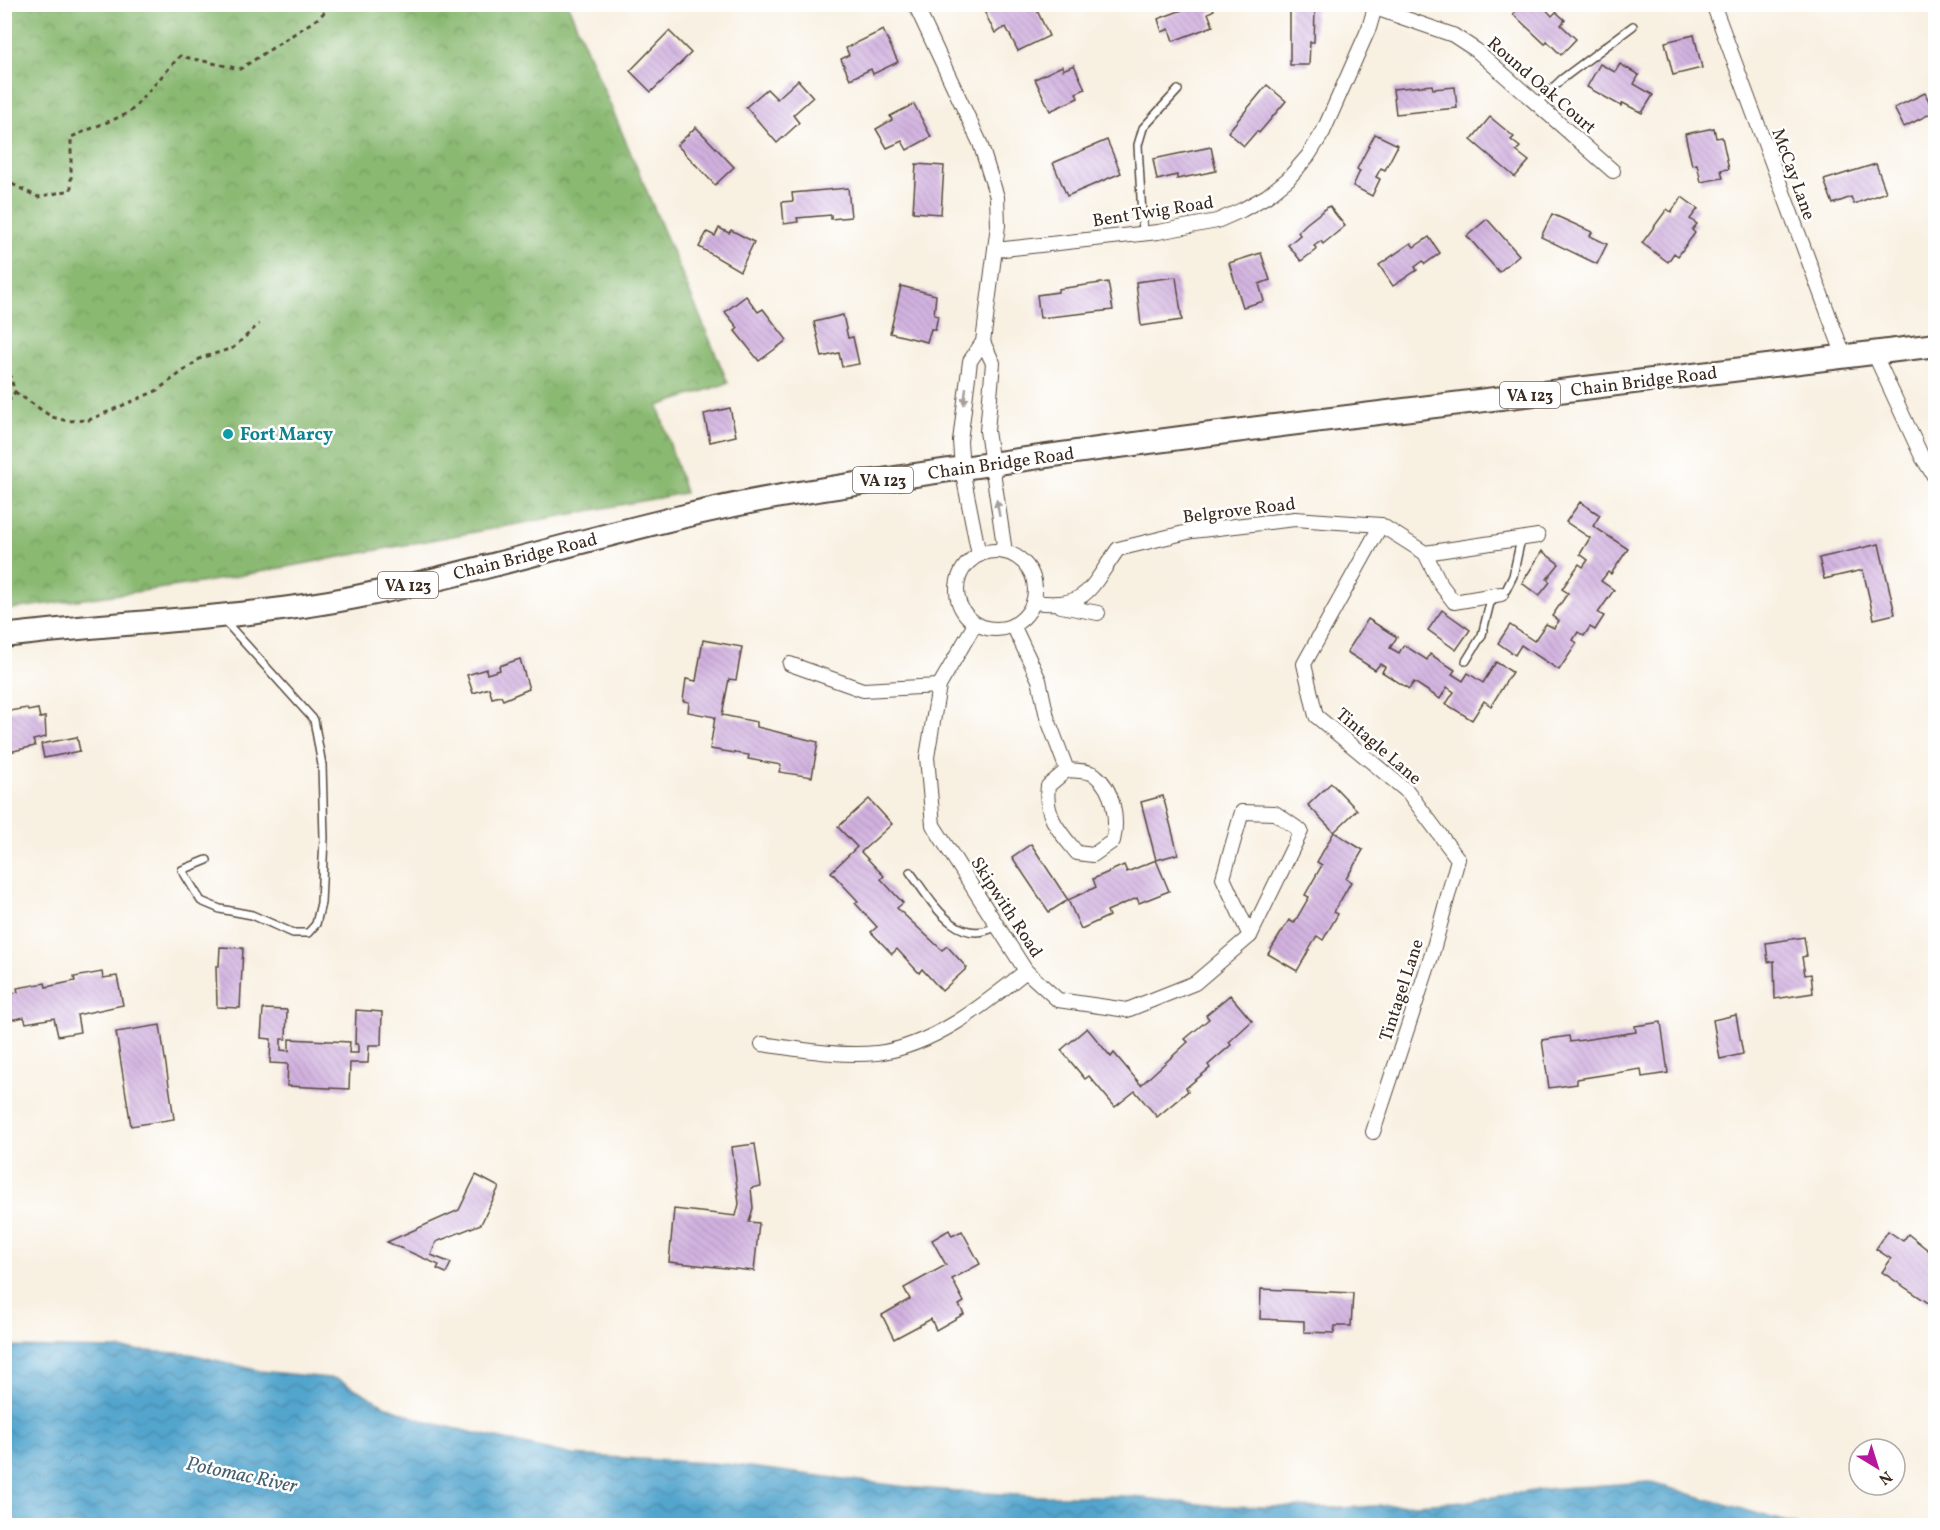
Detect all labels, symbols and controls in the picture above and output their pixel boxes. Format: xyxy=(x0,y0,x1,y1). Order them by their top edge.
street label: Round Oak Court xyxy=(1481,32,1601,141)
street label: McCay Lane xyxy=(1764,125,1821,224)
street label: Bent Twig Road xyxy=(1091,191,1216,234)
street label: Chain Bridge Road xyxy=(1569,361,1719,404)
road number: VA 123 xyxy=(1500,382,1560,408)
one-way arrow xyxy=(961,387,970,406)
place label: Fort Marcy xyxy=(240,423,333,448)
marker: Fort Marcy xyxy=(221,427,235,441)
street label: Chain Bridge Road xyxy=(926,442,1076,487)
road number: VA 123 xyxy=(853,467,913,493)
street label: Belgrove Road xyxy=(1181,492,1297,531)
one-way arrow xyxy=(993,498,1002,517)
street label: Chain Bridge Road xyxy=(451,527,600,587)
road number: VA 123 xyxy=(378,572,438,598)
street label: Tintagle Lane xyxy=(1330,703,1426,791)
street label: Skipwith Road xyxy=(964,852,1048,963)
street label: Tintagel Lane xyxy=(1374,936,1431,1045)
north arrow xyxy=(1847,1437,1907,1497)
water label: Potomac River xyxy=(183,1450,300,1502)
text: N xyxy=(1873,1465,1896,1490)

